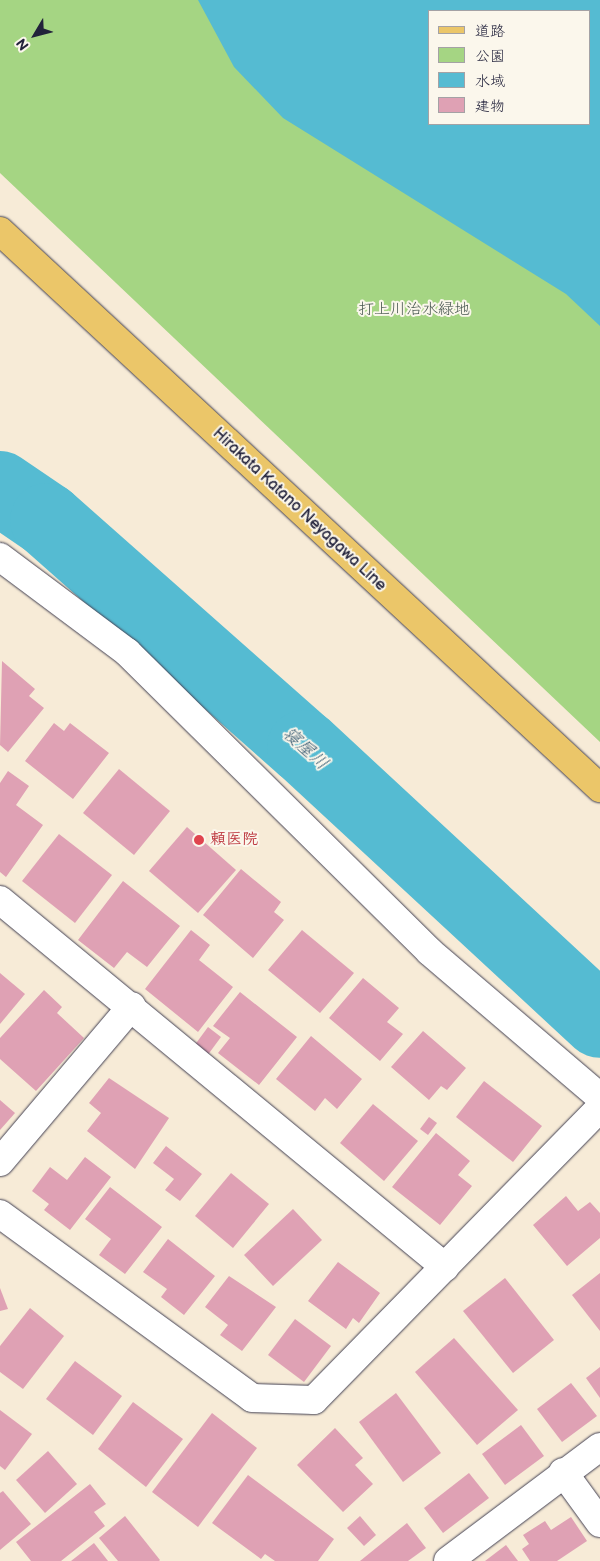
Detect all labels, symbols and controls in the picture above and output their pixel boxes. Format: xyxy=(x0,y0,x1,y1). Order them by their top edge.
north arrow xyxy=(10,10,60,60)
legend xyxy=(428,10,590,125)
text: 道路 xyxy=(475,22,505,41)
text: N xyxy=(13,35,33,54)
text: 公園 xyxy=(475,47,505,66)
text: 水域 xyxy=(475,72,505,91)
text: 建物 xyxy=(475,97,505,116)
park label: 打上川治水緑地 xyxy=(358,300,470,320)
street label: Hirakata Katano Neyagawa Line xyxy=(208,424,390,596)
water label: 寝屋川 xyxy=(278,723,332,775)
place label: 頼医院 xyxy=(210,830,258,850)
marker: 頼医院 xyxy=(192,833,206,847)

